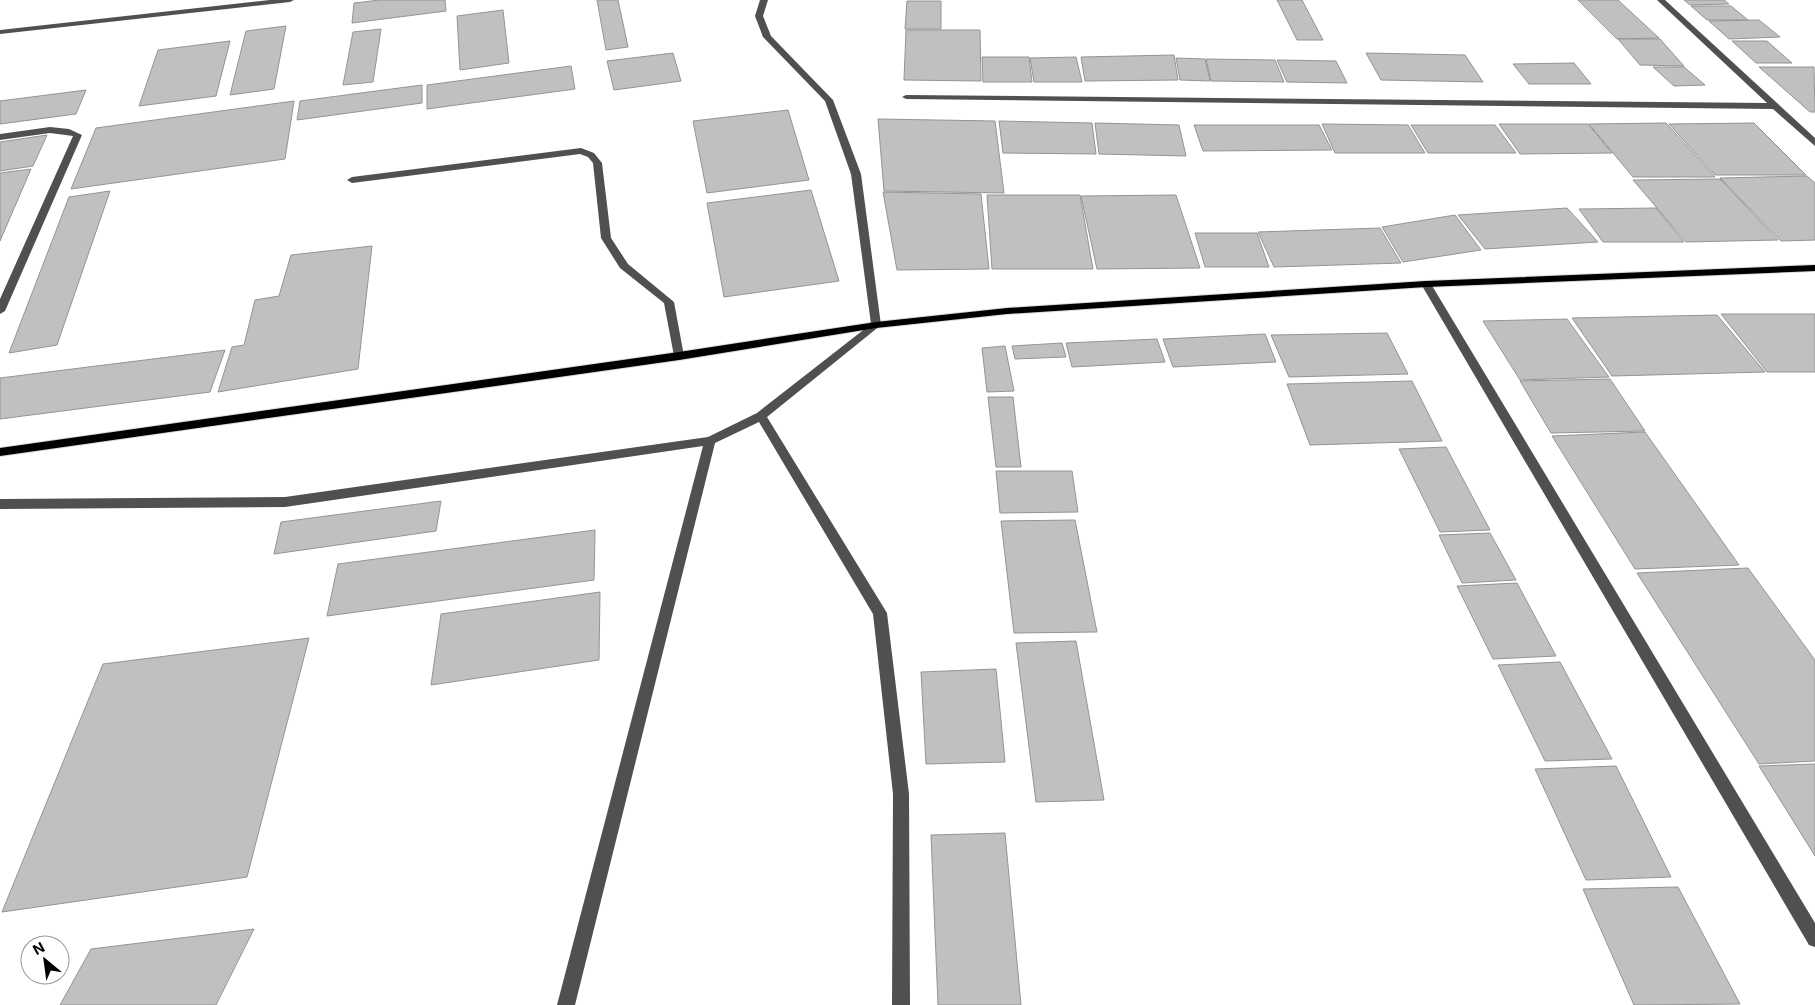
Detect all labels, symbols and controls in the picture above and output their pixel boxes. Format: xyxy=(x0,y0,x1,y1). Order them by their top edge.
north arrow xyxy=(20,935,70,985)
text: N xyxy=(30,938,47,958)

